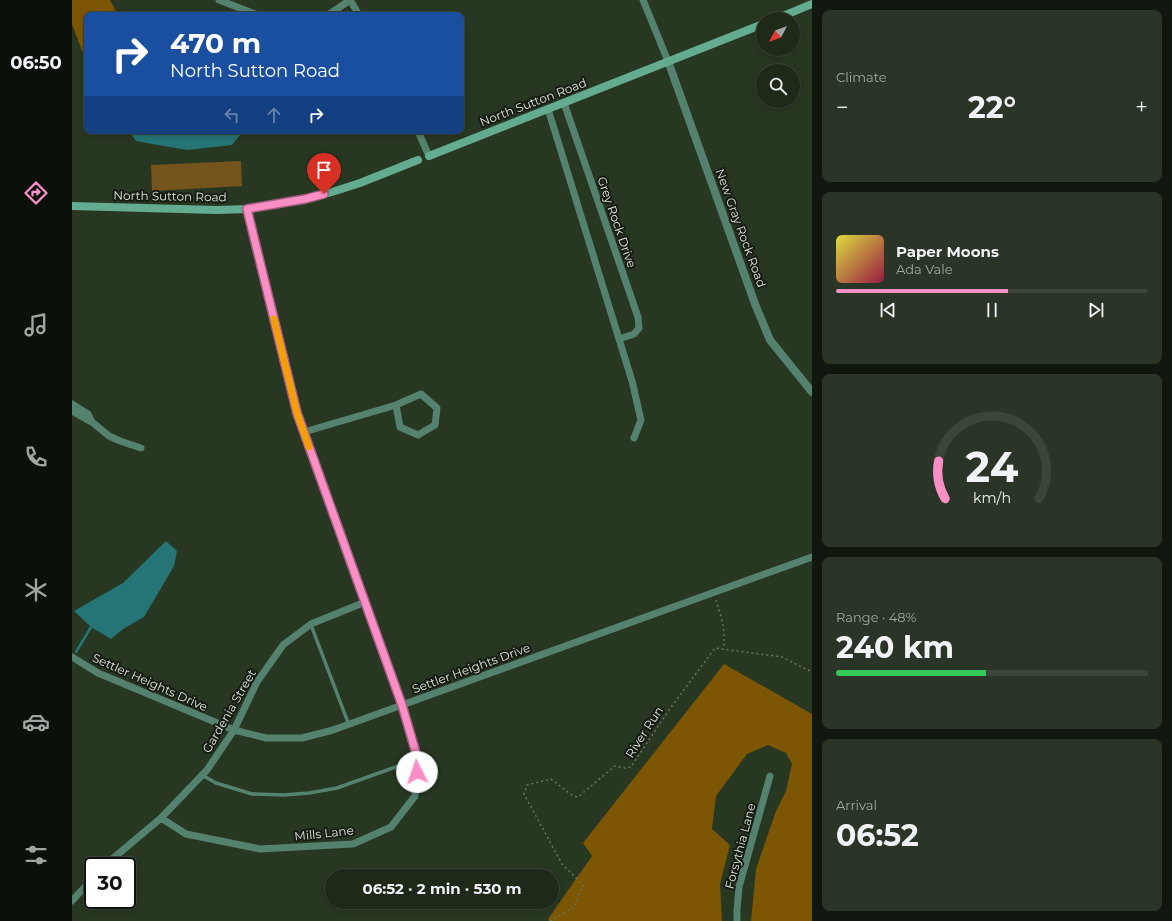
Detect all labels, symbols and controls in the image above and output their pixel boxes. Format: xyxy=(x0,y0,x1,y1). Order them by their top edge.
north arrow xyxy=(756,12,800,56)
map controls xyxy=(756,12,800,108)
text: 470 m xyxy=(170,26,261,60)
icon: right xyxy=(104,28,156,80)
text: 06:50 xyxy=(10,52,62,74)
text: North Sutton Road xyxy=(170,60,340,82)
button: search xyxy=(756,64,800,108)
text: Climate xyxy=(836,69,887,85)
street label: North Sutton Road xyxy=(477,75,589,129)
text: 22° xyxy=(968,89,1016,126)
text: − xyxy=(836,94,849,121)
text: + xyxy=(1135,94,1148,121)
icon: left xyxy=(221,104,243,126)
icon: ahead xyxy=(263,104,285,126)
icon: right xyxy=(305,104,327,126)
pin xyxy=(307,153,341,194)
icon: arrive xyxy=(313,159,335,181)
street label: New Gray Rock Road xyxy=(713,167,769,289)
street label: Grey Rock Drive xyxy=(594,174,640,270)
icon: directions xyxy=(22,179,50,207)
street label: North Sutton Road xyxy=(113,188,227,204)
text: Paper Moons xyxy=(896,242,999,261)
text: Ada Vale xyxy=(896,261,953,277)
icon: previous xyxy=(877,299,899,321)
icon: pause xyxy=(981,299,1003,321)
icon: next xyxy=(1085,299,1107,321)
icon: music xyxy=(22,311,50,339)
text: 24 xyxy=(966,441,1019,491)
icon: phone xyxy=(22,443,50,471)
text: km/h xyxy=(973,488,1011,506)
icon: climate xyxy=(22,576,50,604)
text: Range · 48% xyxy=(836,609,916,625)
text: 240 km xyxy=(836,629,954,666)
street label: Settler Heights Drive xyxy=(410,640,532,696)
street label: Settler Heights Drive xyxy=(90,650,210,714)
street label: Gardenia Street xyxy=(199,666,259,756)
street label: River Run xyxy=(622,703,666,761)
icon: car xyxy=(22,708,50,736)
position arrow xyxy=(396,751,438,793)
text: Arrival xyxy=(836,797,877,813)
street label: Forsythia Lane xyxy=(721,802,759,890)
text: 06:52 xyxy=(836,817,919,854)
street label: Mills Lane xyxy=(294,822,354,844)
icon: filters xyxy=(22,841,50,869)
speed limit sign: 30 xyxy=(84,857,136,909)
text: 06:52 · 2 min · 530 m xyxy=(362,879,522,898)

